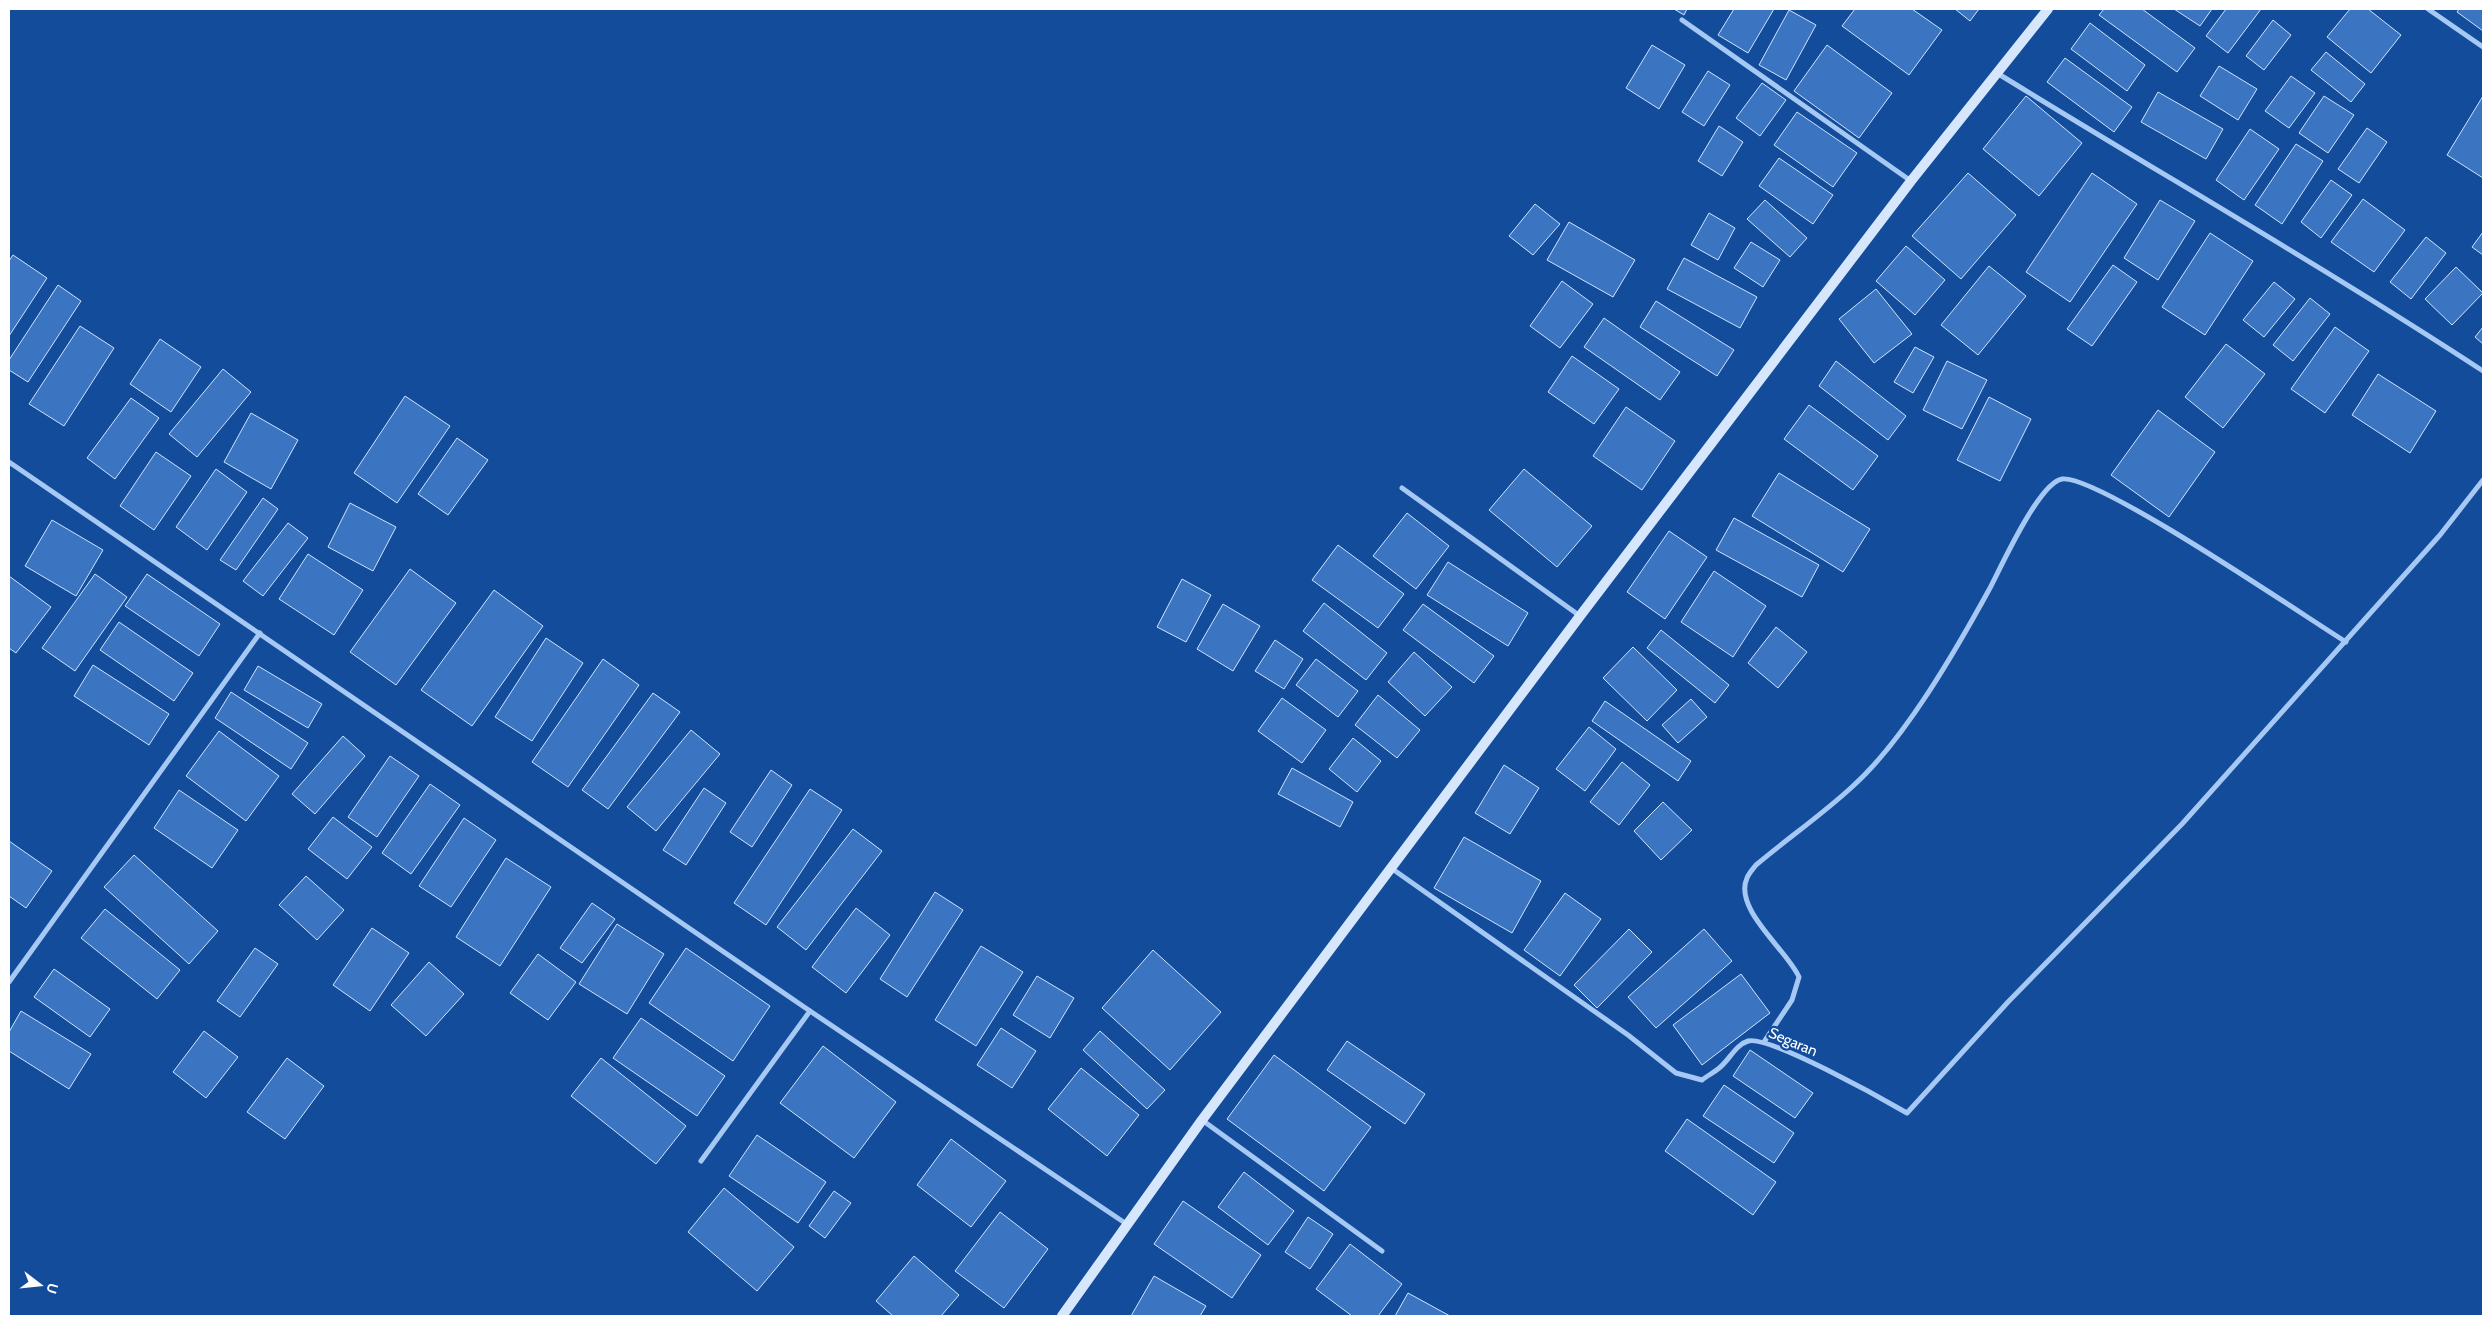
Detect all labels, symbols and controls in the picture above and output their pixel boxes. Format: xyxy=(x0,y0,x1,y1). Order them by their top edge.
street label: Segaran xyxy=(1766,1024,1820,1060)
north arrow xyxy=(15,1260,65,1310)
text: U xyxy=(42,1281,63,1296)

